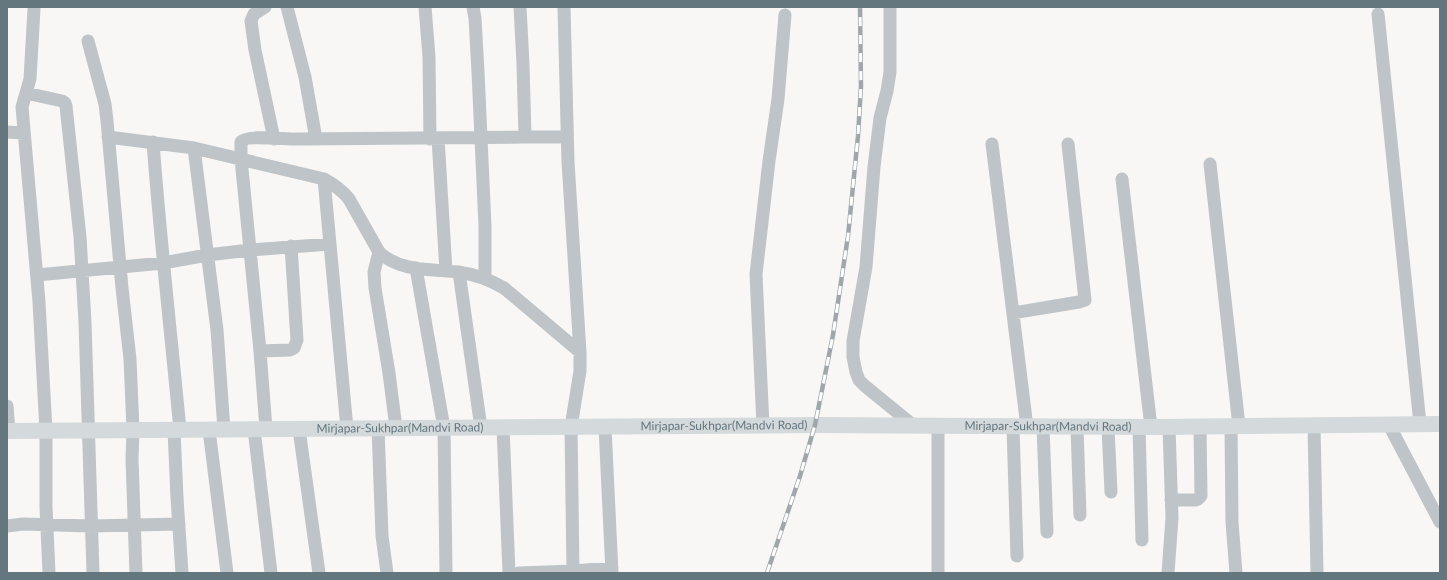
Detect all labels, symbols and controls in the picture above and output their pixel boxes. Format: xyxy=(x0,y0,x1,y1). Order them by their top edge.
street label: Mirjapar-Sukhpar(Mandvi Road) xyxy=(640,417,808,433)
street label: Mirjapar-Sukhpar(Mandvi Road) xyxy=(964,418,1132,434)
street label: Mirjapar-Sukhpar(Mandvi Road) xyxy=(316,419,484,436)

